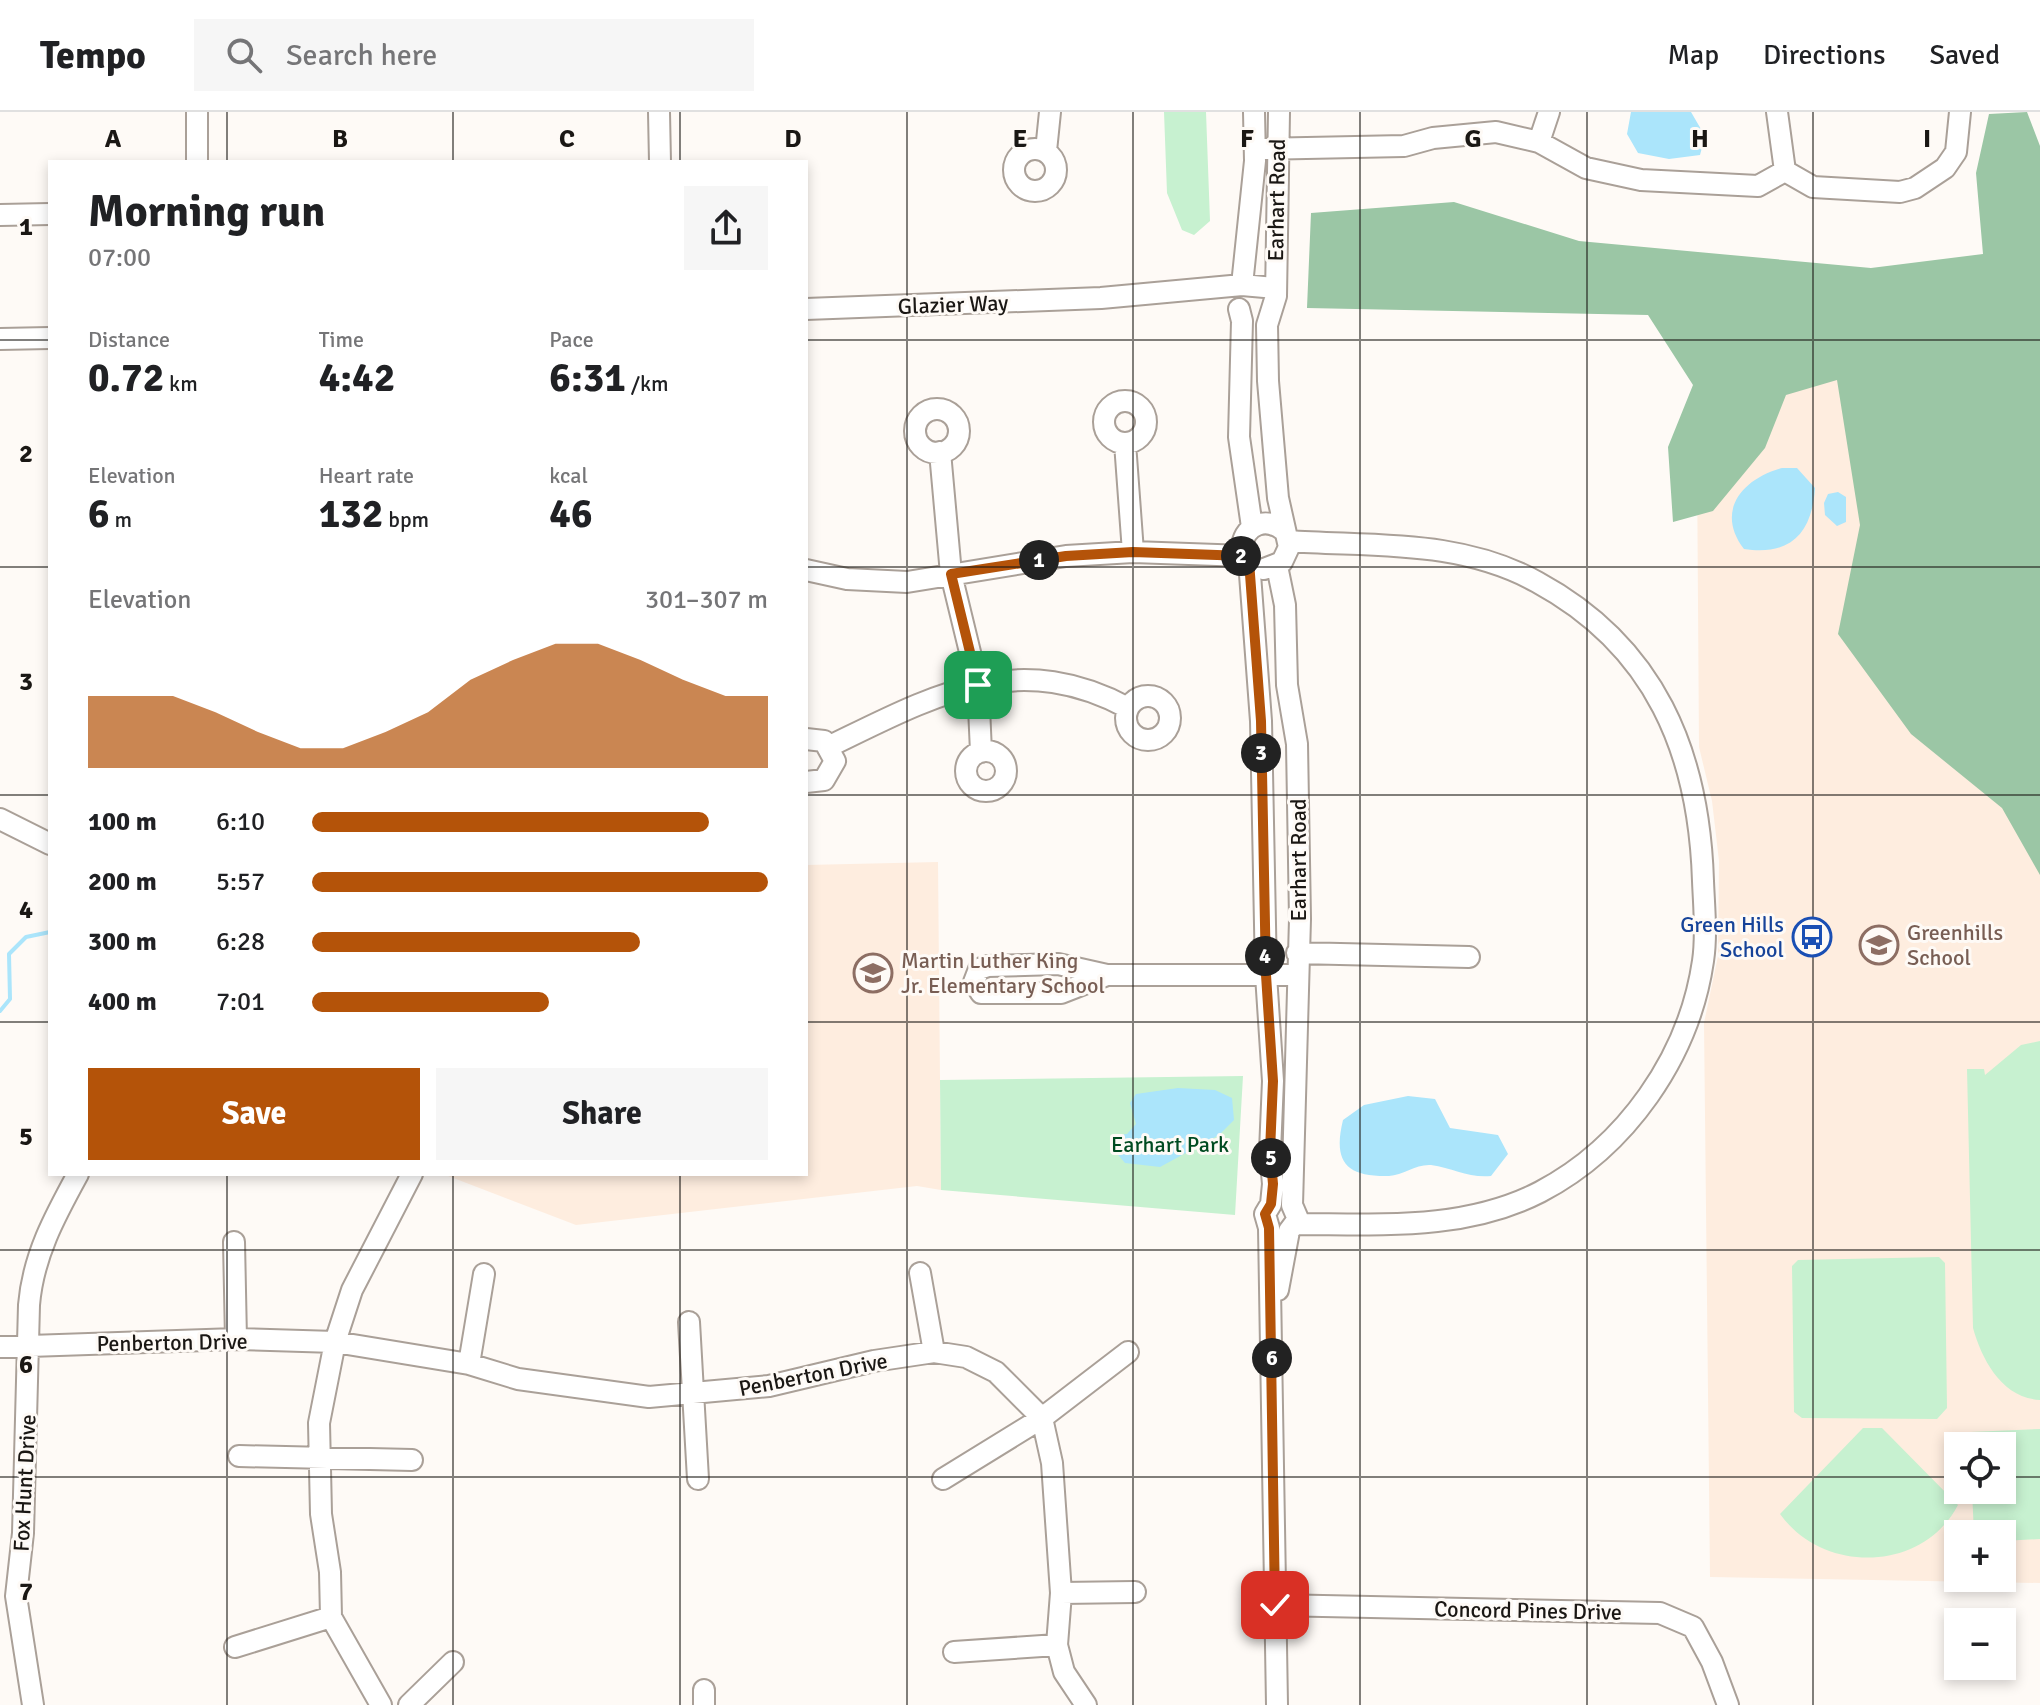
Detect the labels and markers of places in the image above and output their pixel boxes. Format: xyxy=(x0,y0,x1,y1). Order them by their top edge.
pin: 2 xyxy=(1221,536,1261,576)
pin: 1 xyxy=(1019,540,1059,580)
pin xyxy=(944,651,1012,719)
pin: 3 xyxy=(1241,733,1281,773)
place label: Green Hills School xyxy=(1680,911,1784,963)
bus stop icon: Green Hills School xyxy=(1791,916,1833,958)
place label: Greenhills School xyxy=(1907,919,2003,971)
school or university icon: Greenhills School xyxy=(1858,924,1900,966)
pin: 4 xyxy=(1245,936,1285,976)
place label: Martin Luther King Jr. Elementary School xyxy=(901,947,1105,999)
school or university icon: Martin Luther King Jr. Elementary School xyxy=(852,952,894,994)
pin: 5 xyxy=(1251,1138,1291,1178)
pin: 6 xyxy=(1252,1338,1292,1378)
pin xyxy=(1241,1571,1309,1639)

